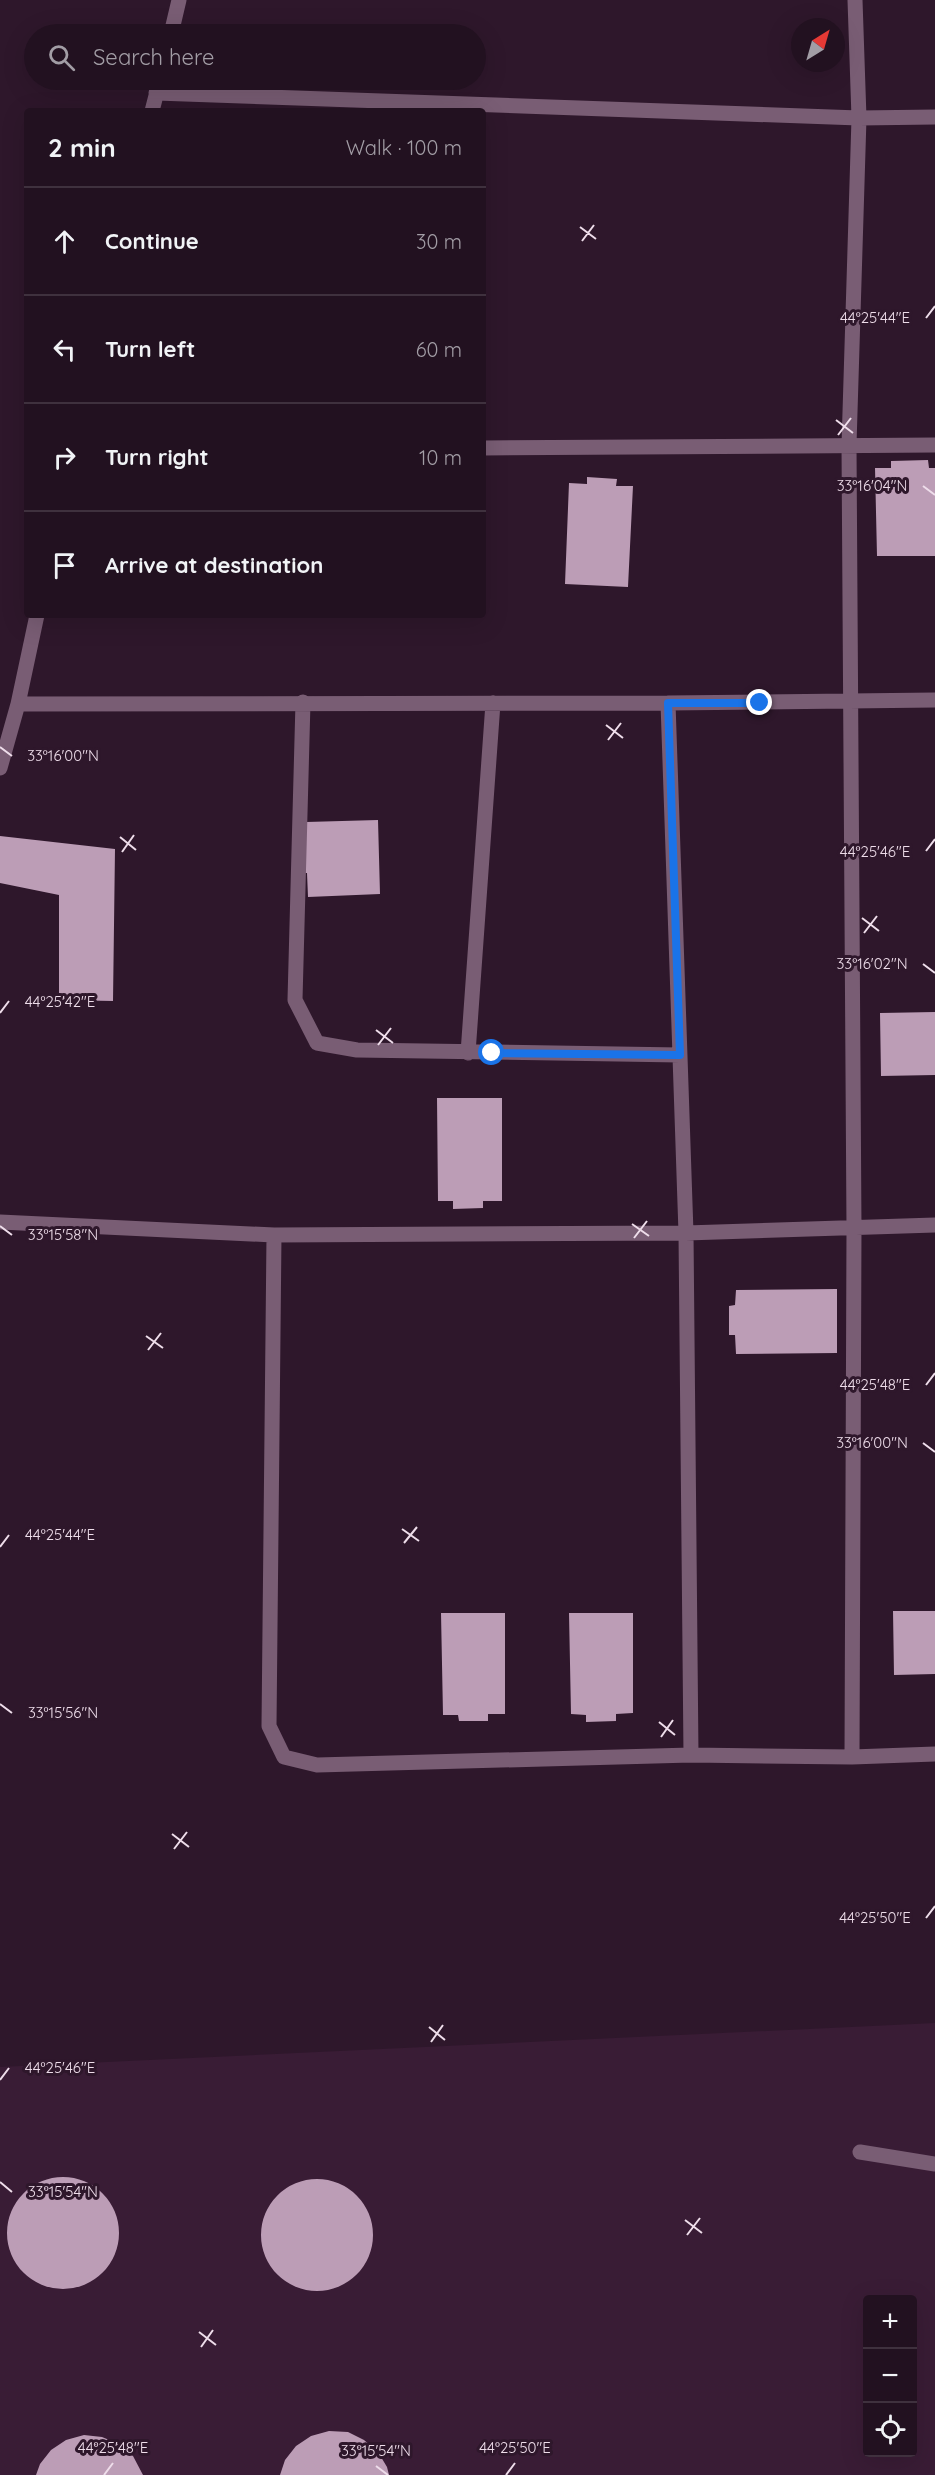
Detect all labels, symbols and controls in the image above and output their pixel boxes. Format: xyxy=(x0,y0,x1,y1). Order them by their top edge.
north arrow xyxy=(791,18,845,72)
search box xyxy=(24,24,486,90)
icon: search xyxy=(45,41,78,74)
text: Search here xyxy=(93,43,214,71)
text: 2 min xyxy=(48,131,116,164)
text: Walk · 100 m xyxy=(346,135,462,160)
icon: ahead xyxy=(48,225,81,258)
text: Continue xyxy=(105,227,199,255)
text: 30 m xyxy=(416,229,462,254)
text: 44°25'44"E xyxy=(840,308,910,327)
icon: left xyxy=(48,333,81,366)
text: Turn left xyxy=(105,335,195,363)
text: 60 m xyxy=(416,337,462,362)
icon: right xyxy=(48,441,81,474)
text: Turn right xyxy=(105,443,209,471)
text: 10 m xyxy=(419,445,462,470)
text: 33°16'04"N xyxy=(837,476,907,495)
icon: arrive xyxy=(48,549,81,582)
text: Arrive at destination xyxy=(105,551,323,579)
route end xyxy=(746,689,772,715)
text: 33°16'00"N xyxy=(27,746,99,765)
text: 44°25'46"E xyxy=(840,842,910,861)
text: 33°16'02"N xyxy=(836,954,908,973)
text: 44°25'42"E xyxy=(25,992,95,1011)
route start xyxy=(478,1039,504,1065)
text: 33°15'58"N xyxy=(28,1225,98,1244)
text: 44°25'48"E xyxy=(840,1375,910,1394)
text: 33°16'00"N xyxy=(836,1433,908,1452)
text: 44°25'44"E xyxy=(25,1525,95,1544)
text: 33°15'56"N xyxy=(28,1703,98,1722)
text: 44°25'50"E xyxy=(839,1908,911,1927)
text: 44°25'46"E xyxy=(25,2058,95,2077)
text: 33°15'54"N xyxy=(28,2182,98,2201)
map controls xyxy=(863,2295,917,2457)
button: + xyxy=(863,2295,917,2349)
button: − xyxy=(863,2349,917,2403)
button: locate xyxy=(863,2403,917,2457)
text: 44°25'48"E xyxy=(78,2438,148,2457)
text: 44°25'50"E xyxy=(479,2438,551,2457)
text: 33°15'54"N xyxy=(341,2441,411,2460)

